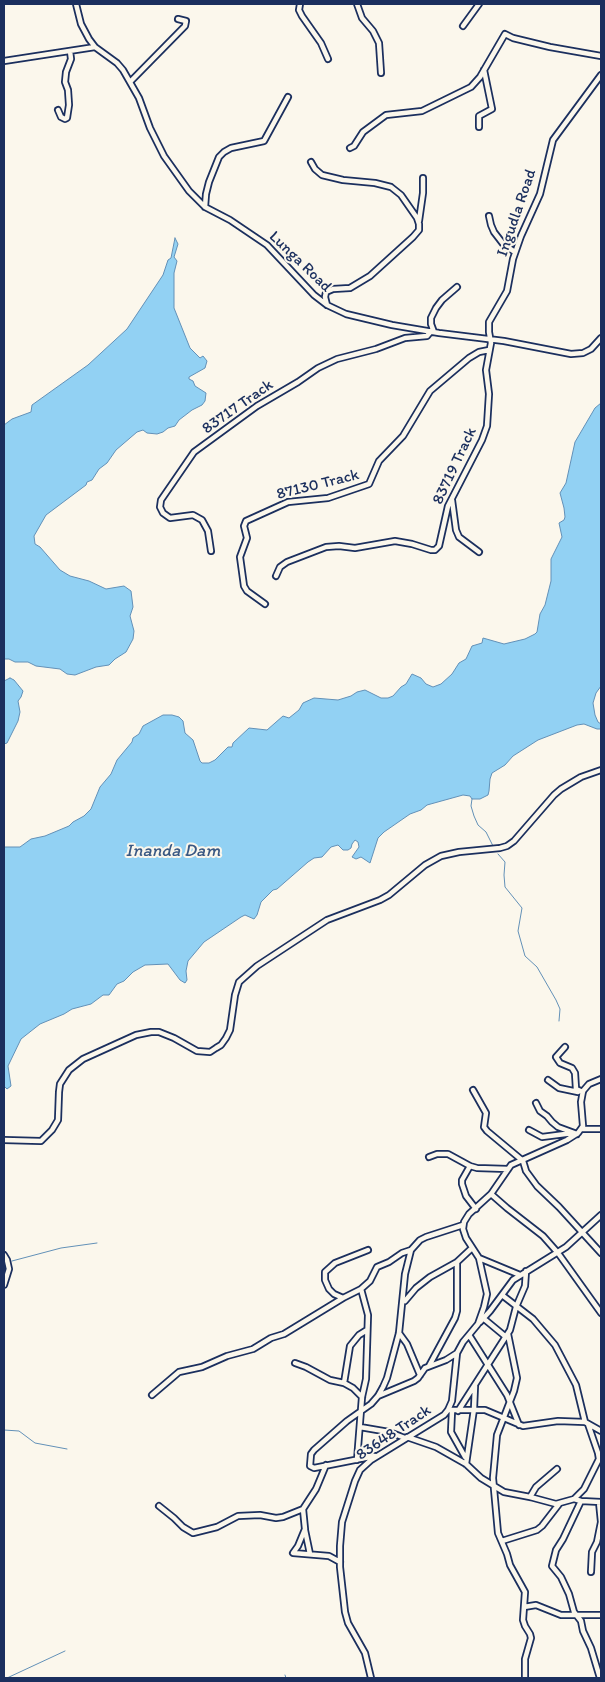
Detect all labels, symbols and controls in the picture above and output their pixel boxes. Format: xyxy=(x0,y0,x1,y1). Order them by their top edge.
street label: Ingudla Road xyxy=(493,167,541,259)
street label: Lunga Road xyxy=(265,227,335,297)
street label: 83717 Track xyxy=(199,375,277,439)
street label: 83719 Track xyxy=(429,424,481,508)
street label: 87130 Track xyxy=(275,465,361,505)
water label: Inanda Dam xyxy=(126,840,220,862)
street label: 83648 Track xyxy=(353,1401,435,1465)

